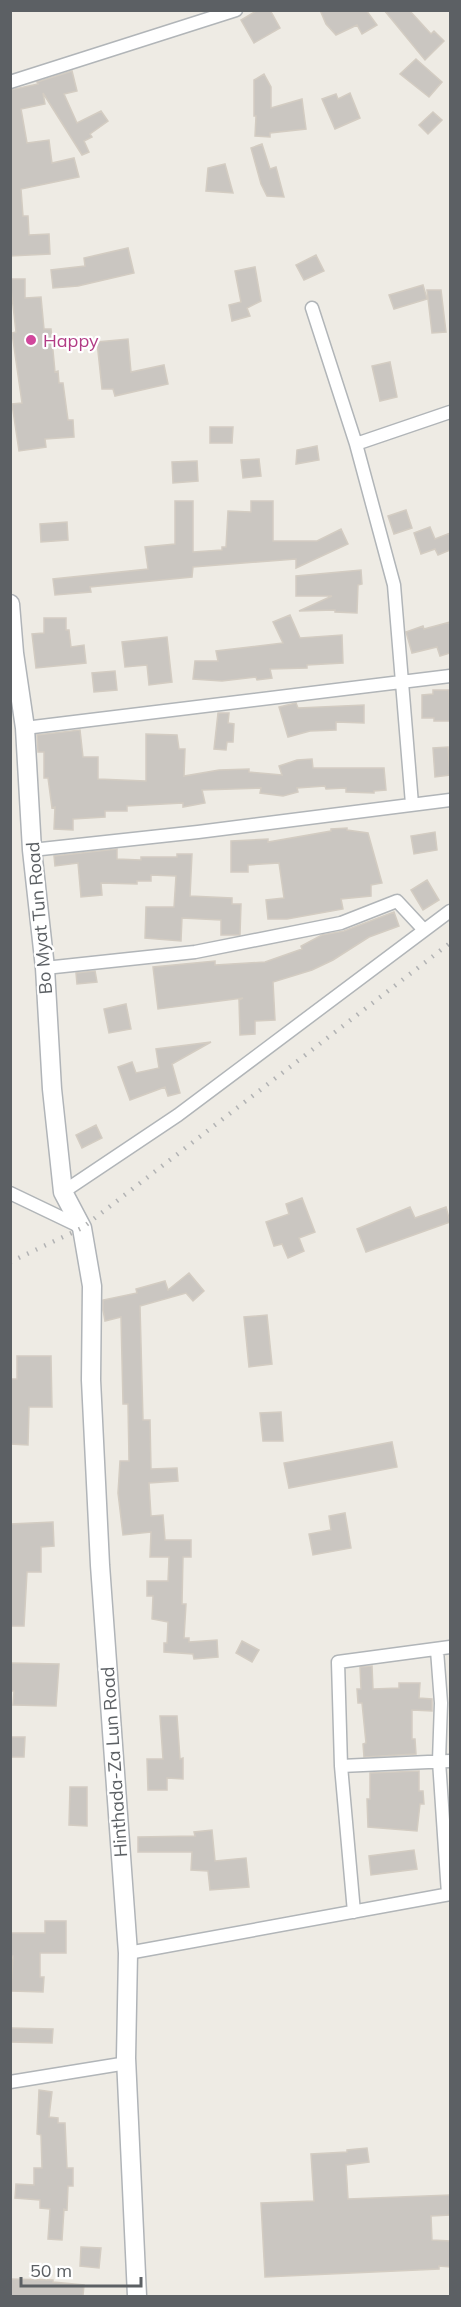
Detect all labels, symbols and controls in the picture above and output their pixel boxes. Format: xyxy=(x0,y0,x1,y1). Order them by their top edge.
place label: Happy xyxy=(43,329,99,352)
marker: Happy xyxy=(24,333,38,347)
street label: Bo Myat Tun Road xyxy=(21,841,57,995)
street label: Hinthada-Za Lun Road xyxy=(96,1666,132,1858)
scale bar xyxy=(21,2250,141,2288)
text: 50 m xyxy=(30,2259,72,2282)

